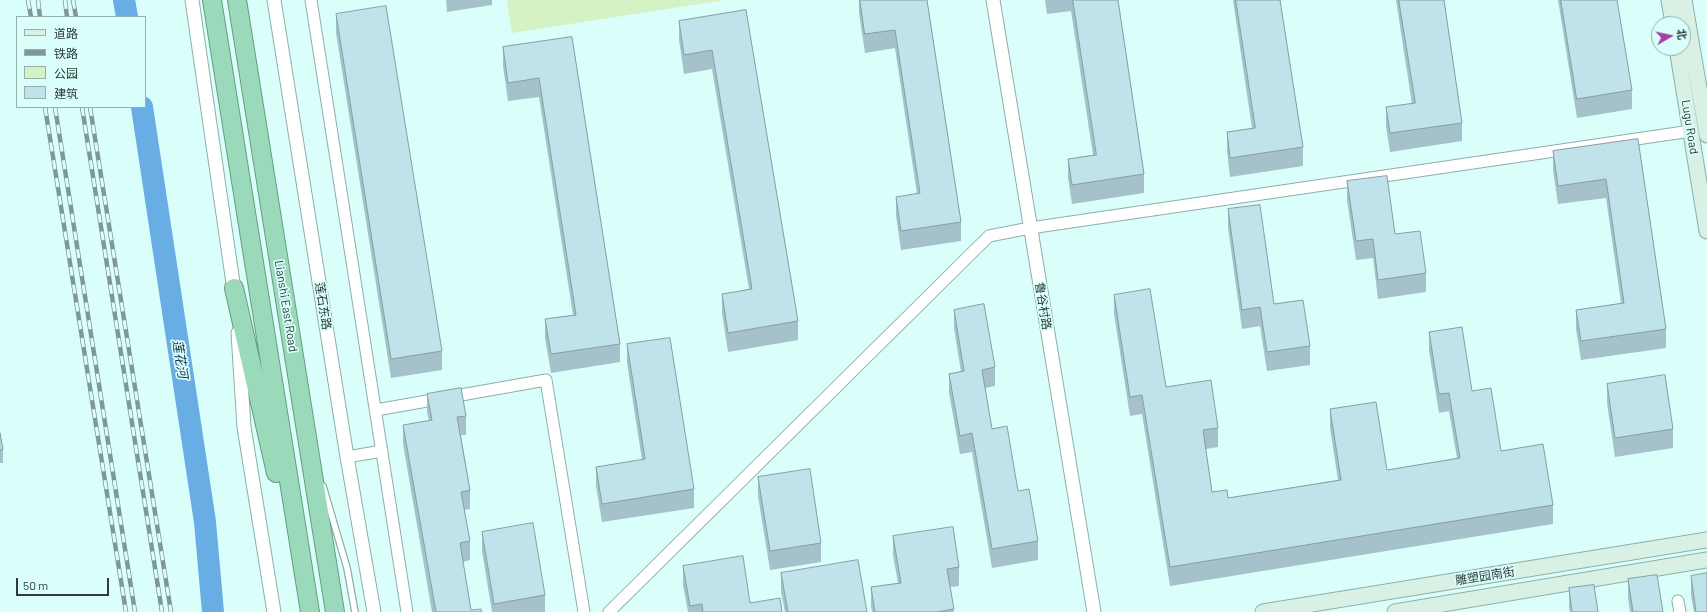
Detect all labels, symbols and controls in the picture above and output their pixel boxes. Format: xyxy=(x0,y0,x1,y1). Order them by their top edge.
legend xyxy=(16,16,146,108)
north arrow xyxy=(1651,16,1691,56)
text: 道路 xyxy=(54,26,78,40)
text: 北 xyxy=(1675,28,1690,41)
text: 铁路 xyxy=(54,46,78,60)
text: 公园 xyxy=(54,66,78,80)
text: 建筑 xyxy=(54,86,78,100)
street label: Lugu Road xyxy=(1679,99,1701,155)
street label: Lianshi East Road xyxy=(272,259,300,353)
street label: 莲石东路 xyxy=(312,281,334,331)
street label: 鲁谷村路 xyxy=(1032,281,1054,331)
water label: 莲花河 xyxy=(169,339,191,379)
street label: 雕塑园南街 xyxy=(1454,564,1516,588)
scale bar xyxy=(18,570,111,596)
text: 50 m xyxy=(23,578,48,592)

